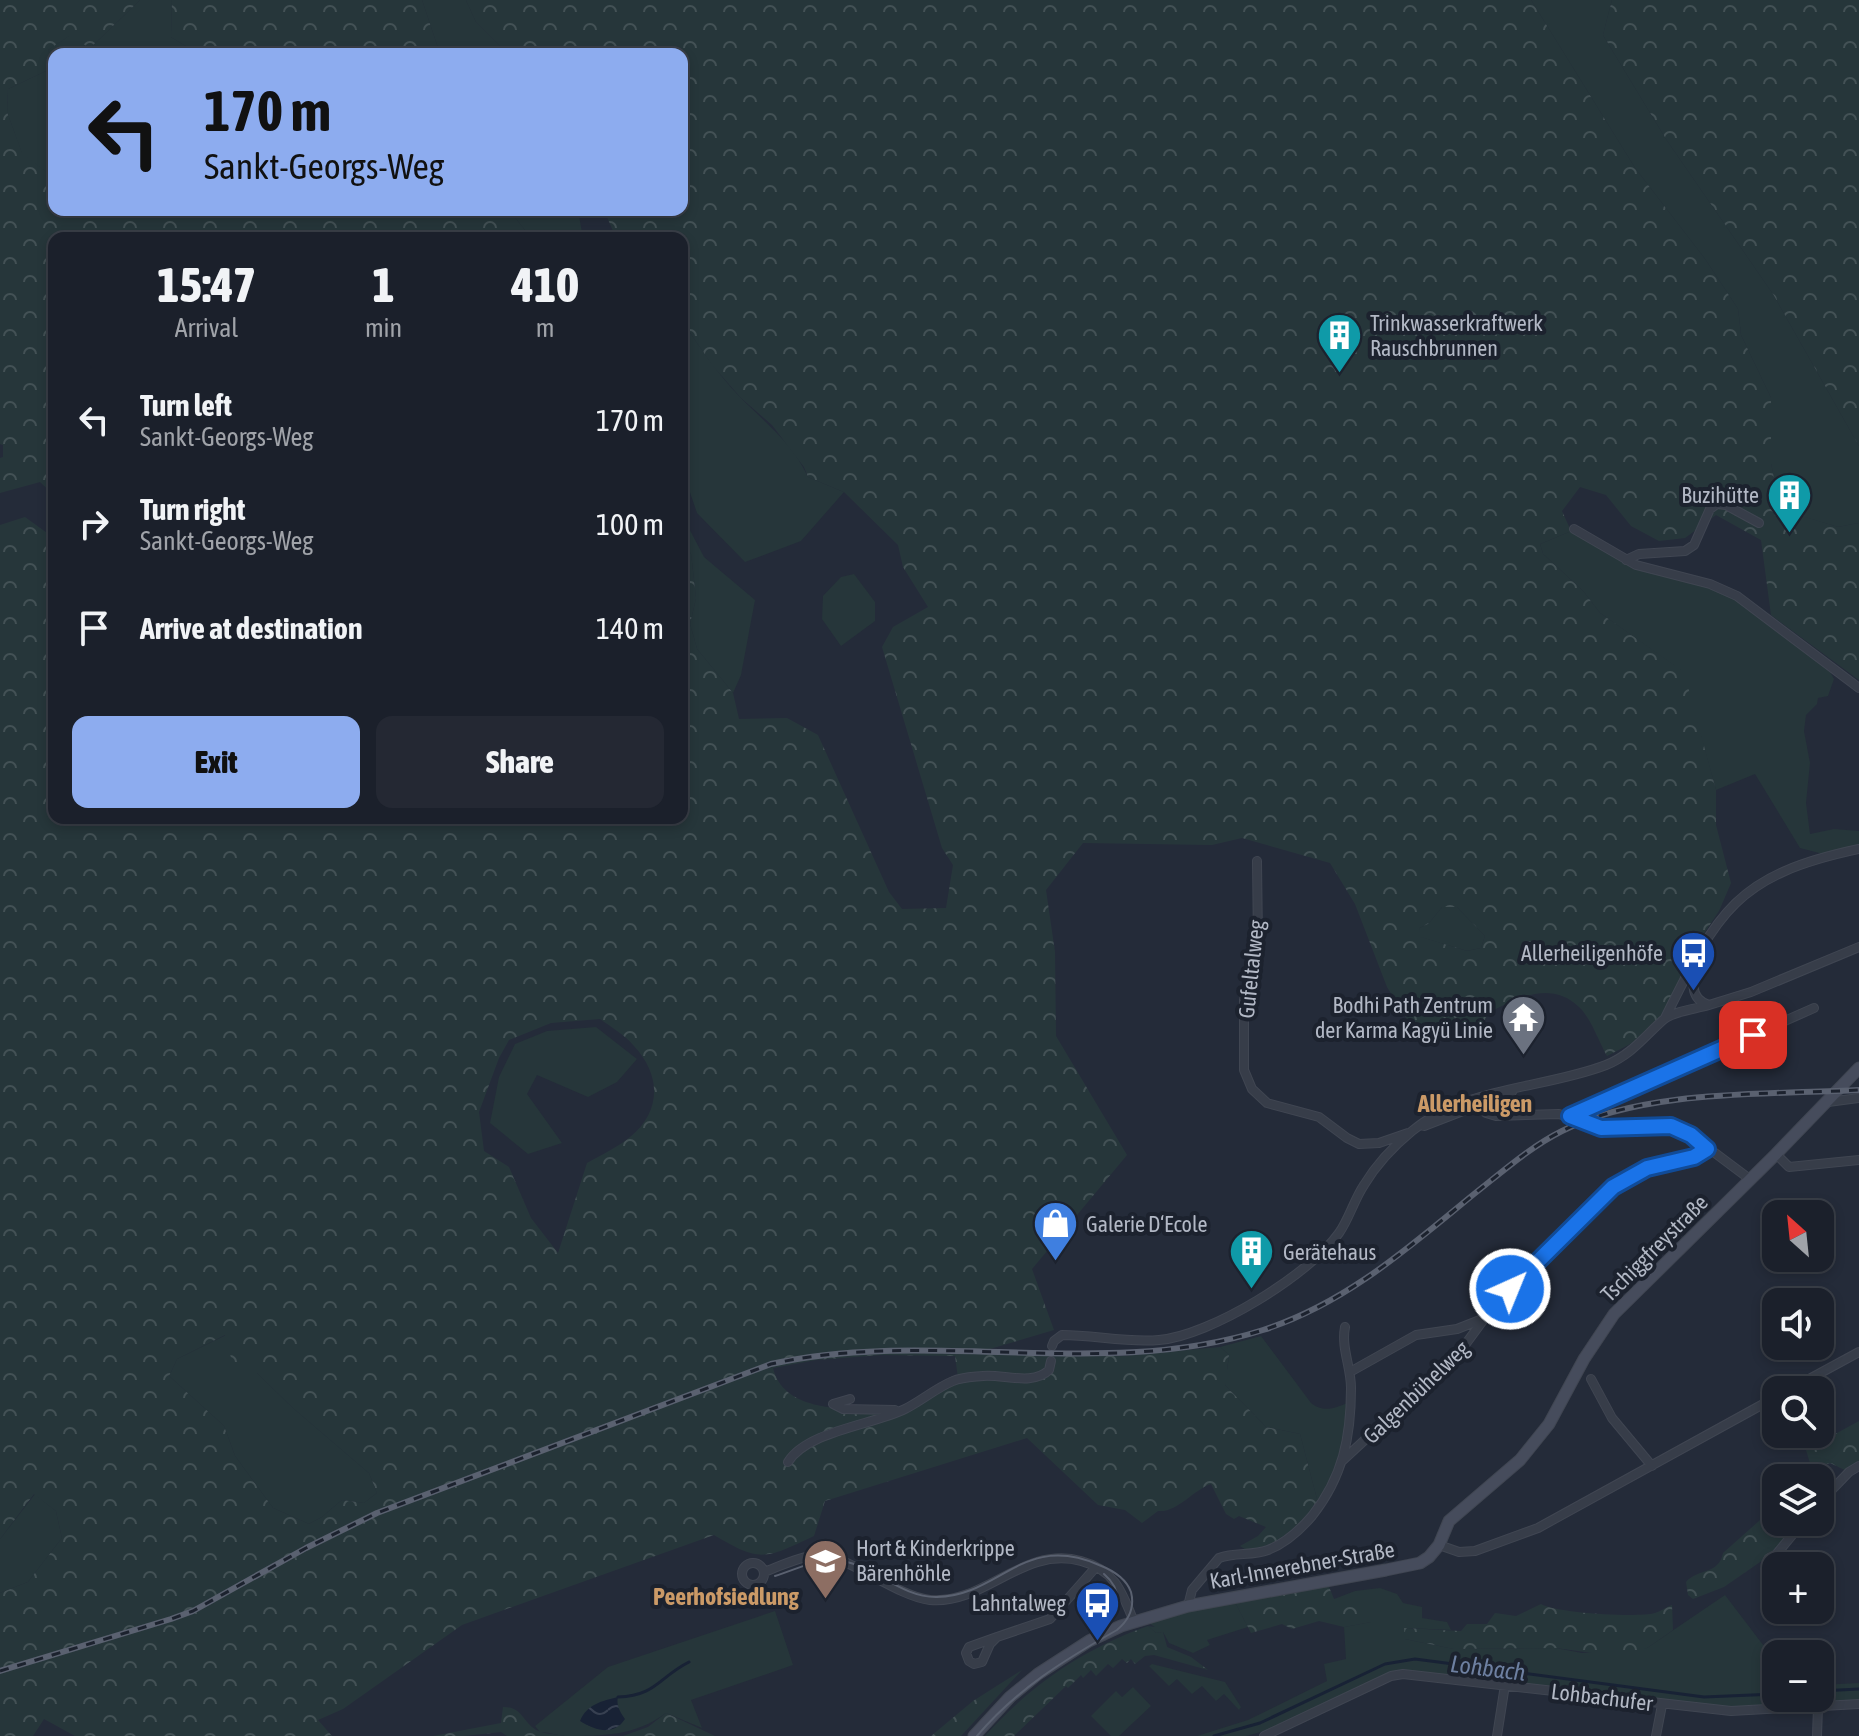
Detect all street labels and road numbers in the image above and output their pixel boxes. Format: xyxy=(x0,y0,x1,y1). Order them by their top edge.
street label: Gufeltalweg xyxy=(1233,918,1269,1019)
street label: Tschiggfreystraße xyxy=(1595,1189,1713,1307)
street label: Galgenbühelweg xyxy=(1358,1335,1475,1449)
street label: Karl-Innerebner-Straße xyxy=(1208,1536,1396,1594)
street label: Lohbachufer xyxy=(1550,1678,1655,1716)

